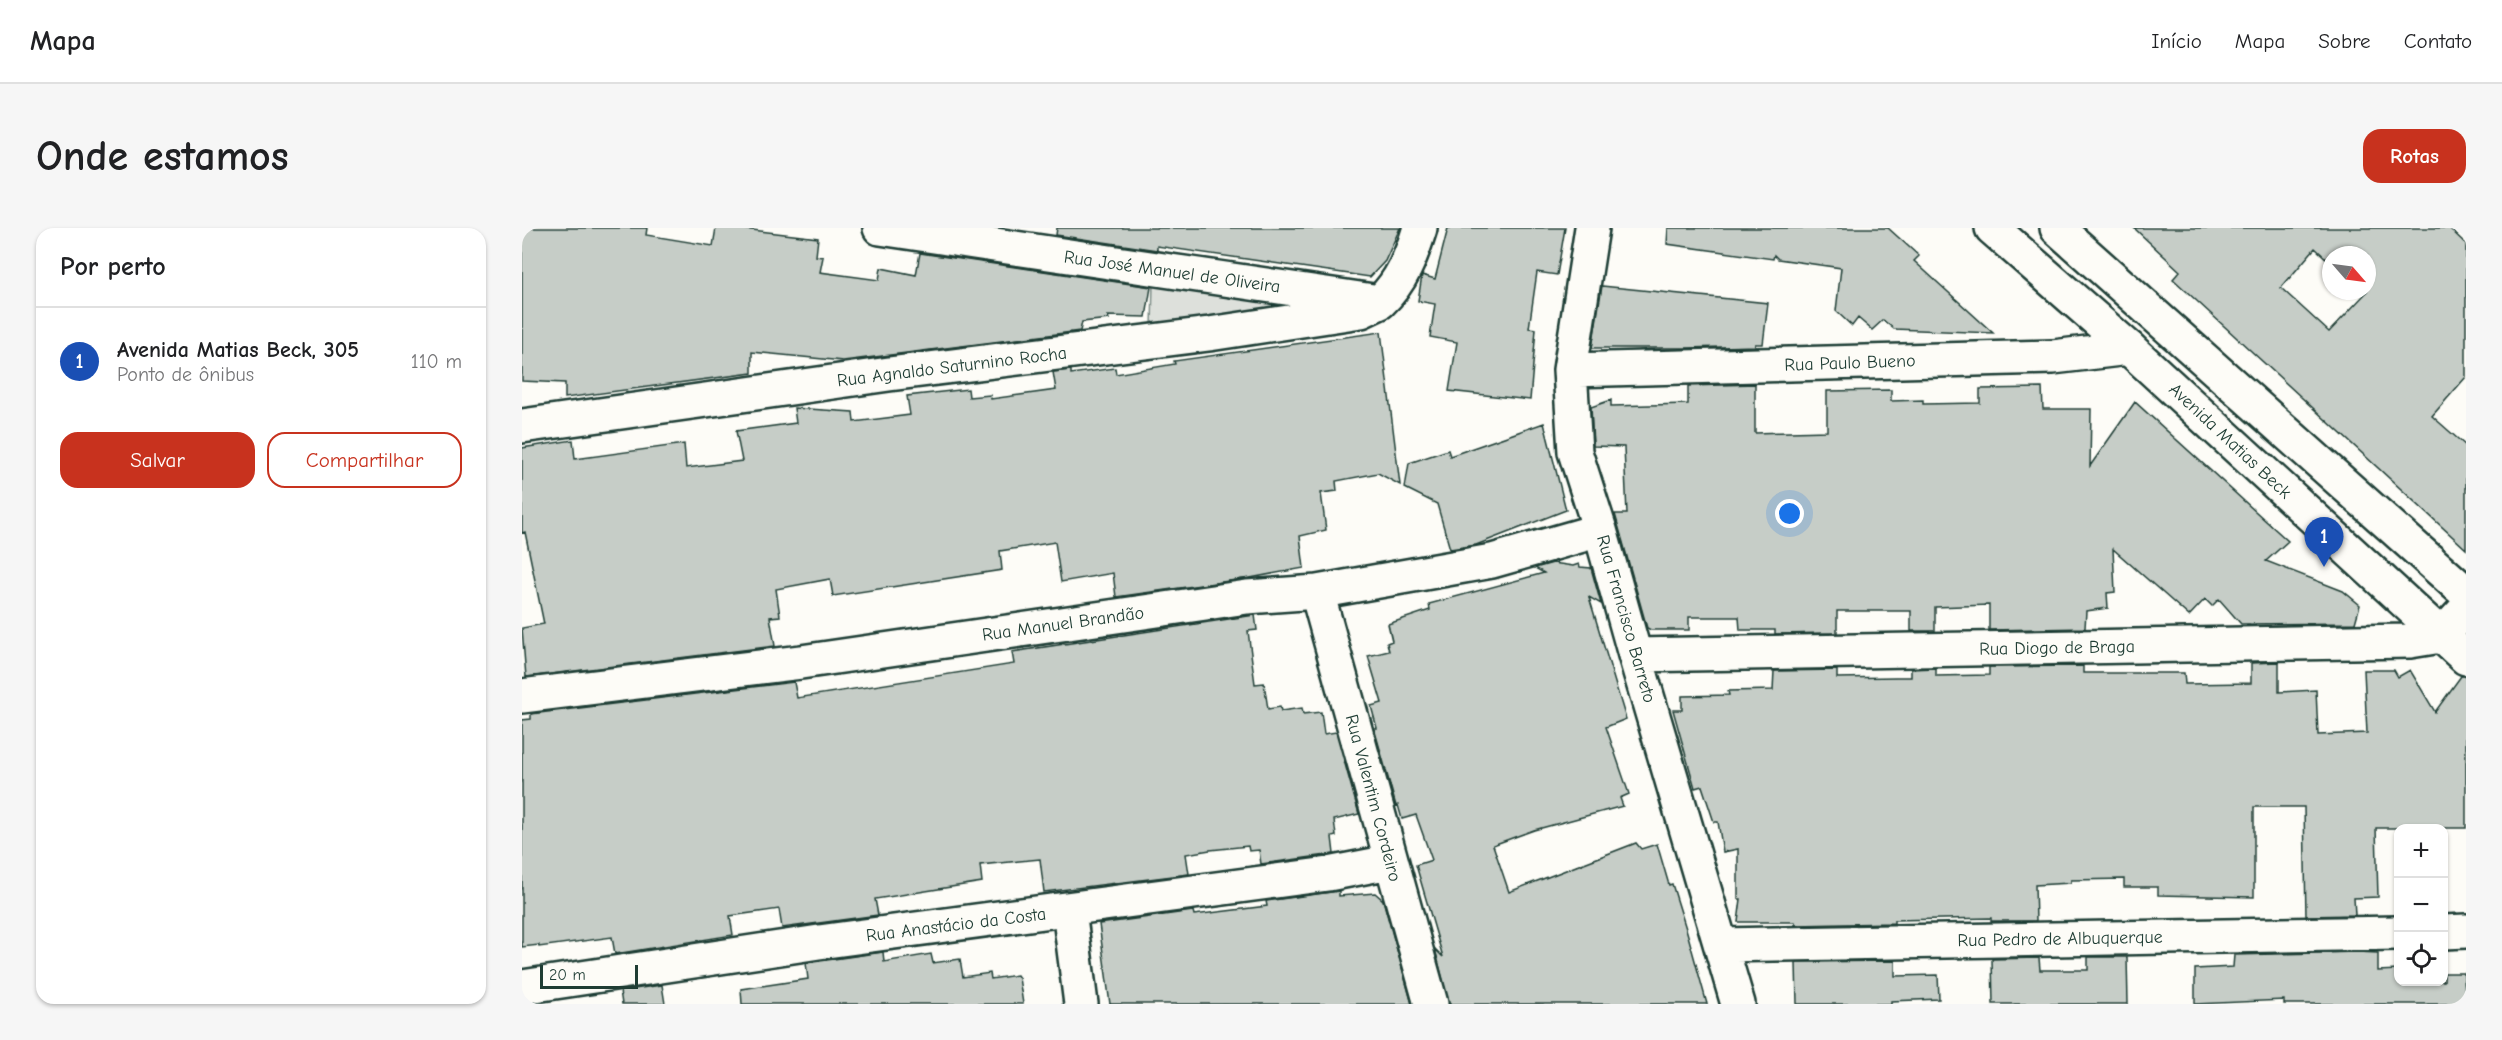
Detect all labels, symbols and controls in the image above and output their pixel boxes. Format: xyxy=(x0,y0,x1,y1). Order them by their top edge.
text: Mapa xyxy=(30,25,96,57)
text: Início xyxy=(2151,29,2202,53)
text: Mapa xyxy=(2235,29,2285,53)
text: Sobre xyxy=(2318,29,2371,53)
text: Contato xyxy=(2404,29,2472,53)
button: Rotas xyxy=(2363,129,2466,183)
text: Onde estamos xyxy=(36,132,289,181)
street label: Rua José Manuel de Oliveira xyxy=(1062,246,1282,298)
north arrow xyxy=(2322,246,2376,300)
text: Por perto xyxy=(60,252,166,282)
text: Avenida Matias Beck, 305 xyxy=(117,337,359,363)
street label: Rua Agnaldo Saturnino Rocha xyxy=(836,342,1068,392)
text: 1 xyxy=(76,350,83,373)
text: 110 m xyxy=(411,350,462,373)
street label: Rua Paulo Bueno xyxy=(1784,350,1916,376)
text: Ponto de ônibus xyxy=(117,363,254,386)
street label: Avenida Matias Beck xyxy=(2165,379,2296,503)
button: Salvar xyxy=(60,432,255,488)
button: Compartilhar xyxy=(267,432,462,488)
your location xyxy=(1775,499,1804,528)
pin: 1 xyxy=(2304,518,2344,567)
street label: Rua Francisco Barreto xyxy=(1592,533,1660,705)
street label: Rua Manuel Brandão xyxy=(981,602,1145,646)
street label: Rua Diogo de Braga xyxy=(1979,636,2135,660)
street label: Rua Valentim Cordeiro xyxy=(1341,712,1405,884)
map controls xyxy=(2394,824,2448,986)
button: + xyxy=(2394,824,2448,878)
button: − xyxy=(2394,878,2448,932)
street label: Rua Anastácio da Costa xyxy=(865,904,1047,946)
street label: Rua Pedro de Albuquerque xyxy=(1957,927,2163,951)
button: locate xyxy=(2394,932,2448,986)
scale bar xyxy=(540,962,638,990)
text: 20 m xyxy=(549,966,586,984)

